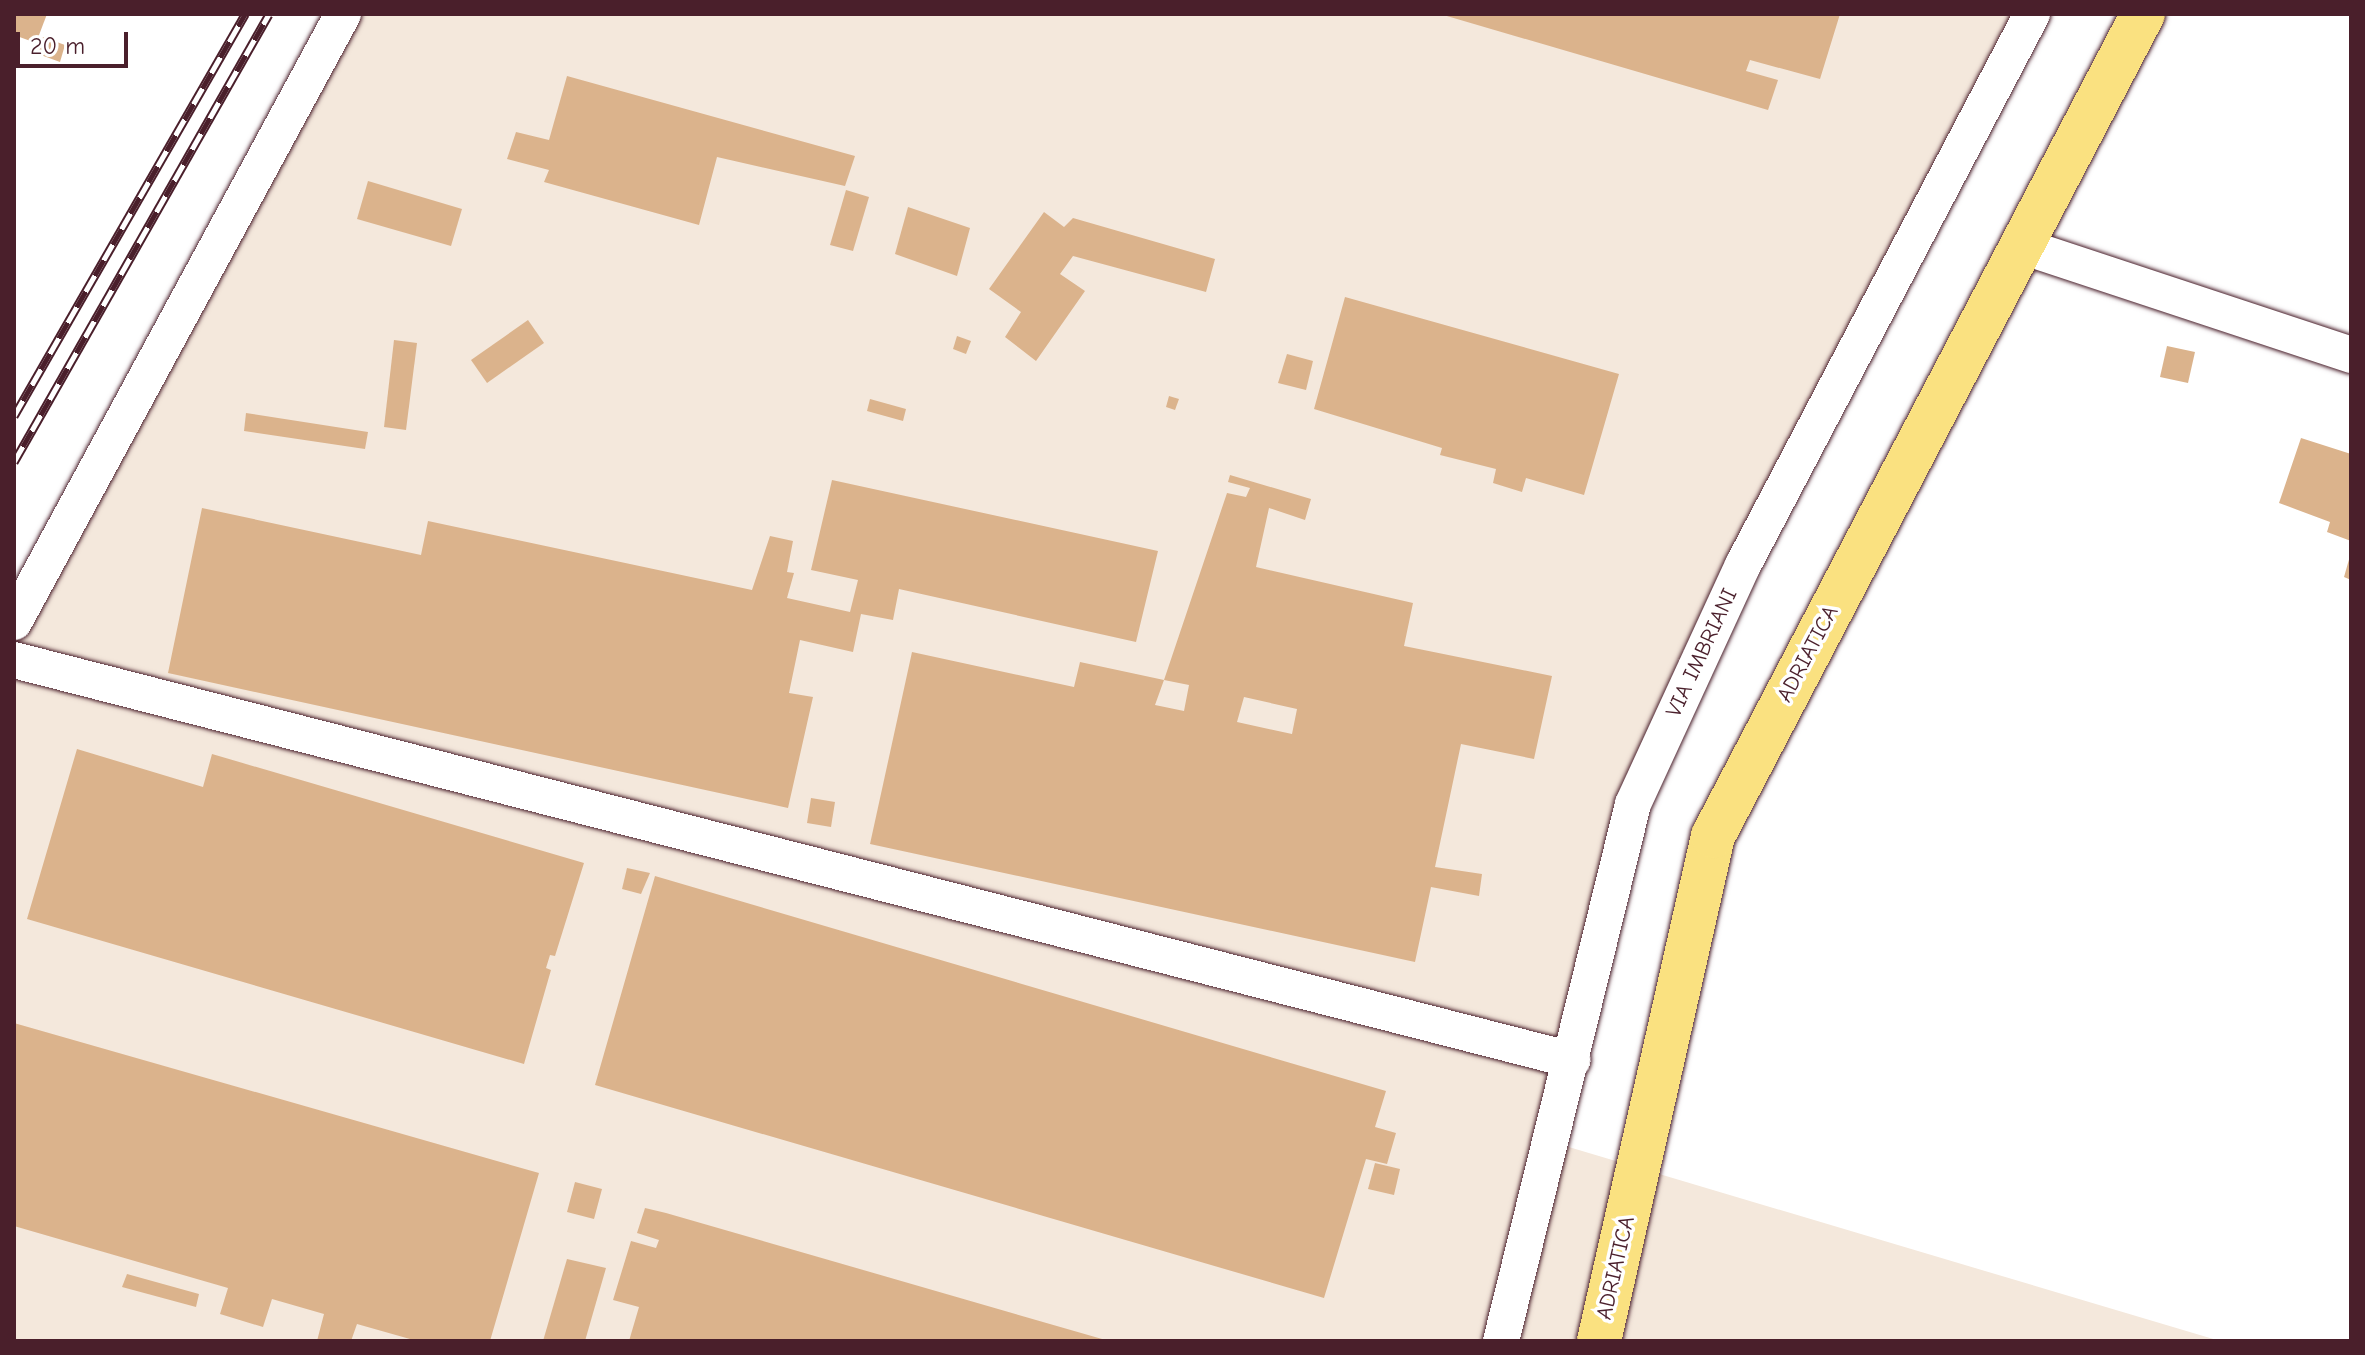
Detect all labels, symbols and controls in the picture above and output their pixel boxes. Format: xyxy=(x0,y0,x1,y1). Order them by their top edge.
scale bar xyxy=(20,16,132,66)
text: 20 m xyxy=(30,32,85,60)
street label: VIA IMBRIANI xyxy=(1661,584,1743,722)
street label: ADRIATICA xyxy=(1772,601,1844,707)
street label: ADRIATICA xyxy=(1591,1214,1641,1322)

